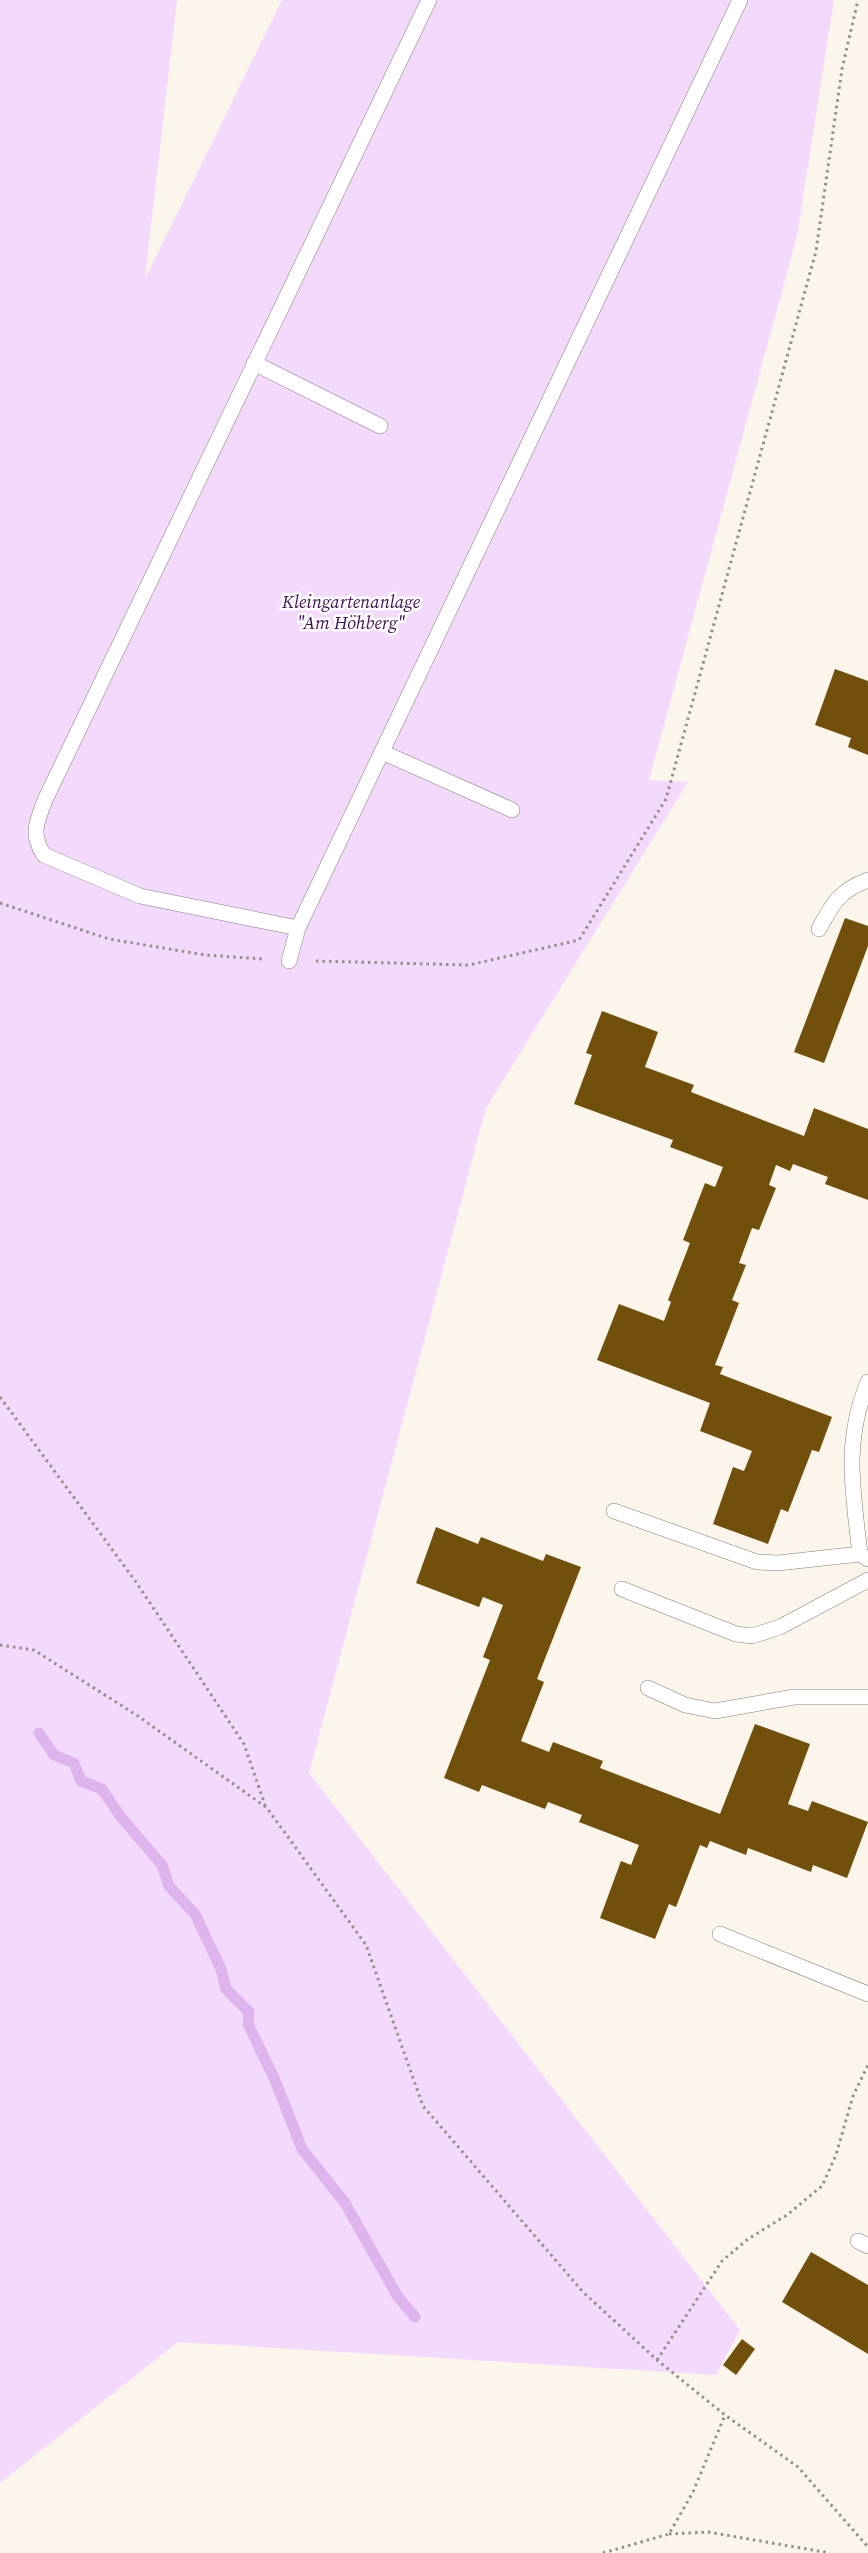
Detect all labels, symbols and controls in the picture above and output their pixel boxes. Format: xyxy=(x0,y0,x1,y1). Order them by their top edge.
park label: Kleingartenanlage "Am Höhberg" xyxy=(281,589,421,635)

